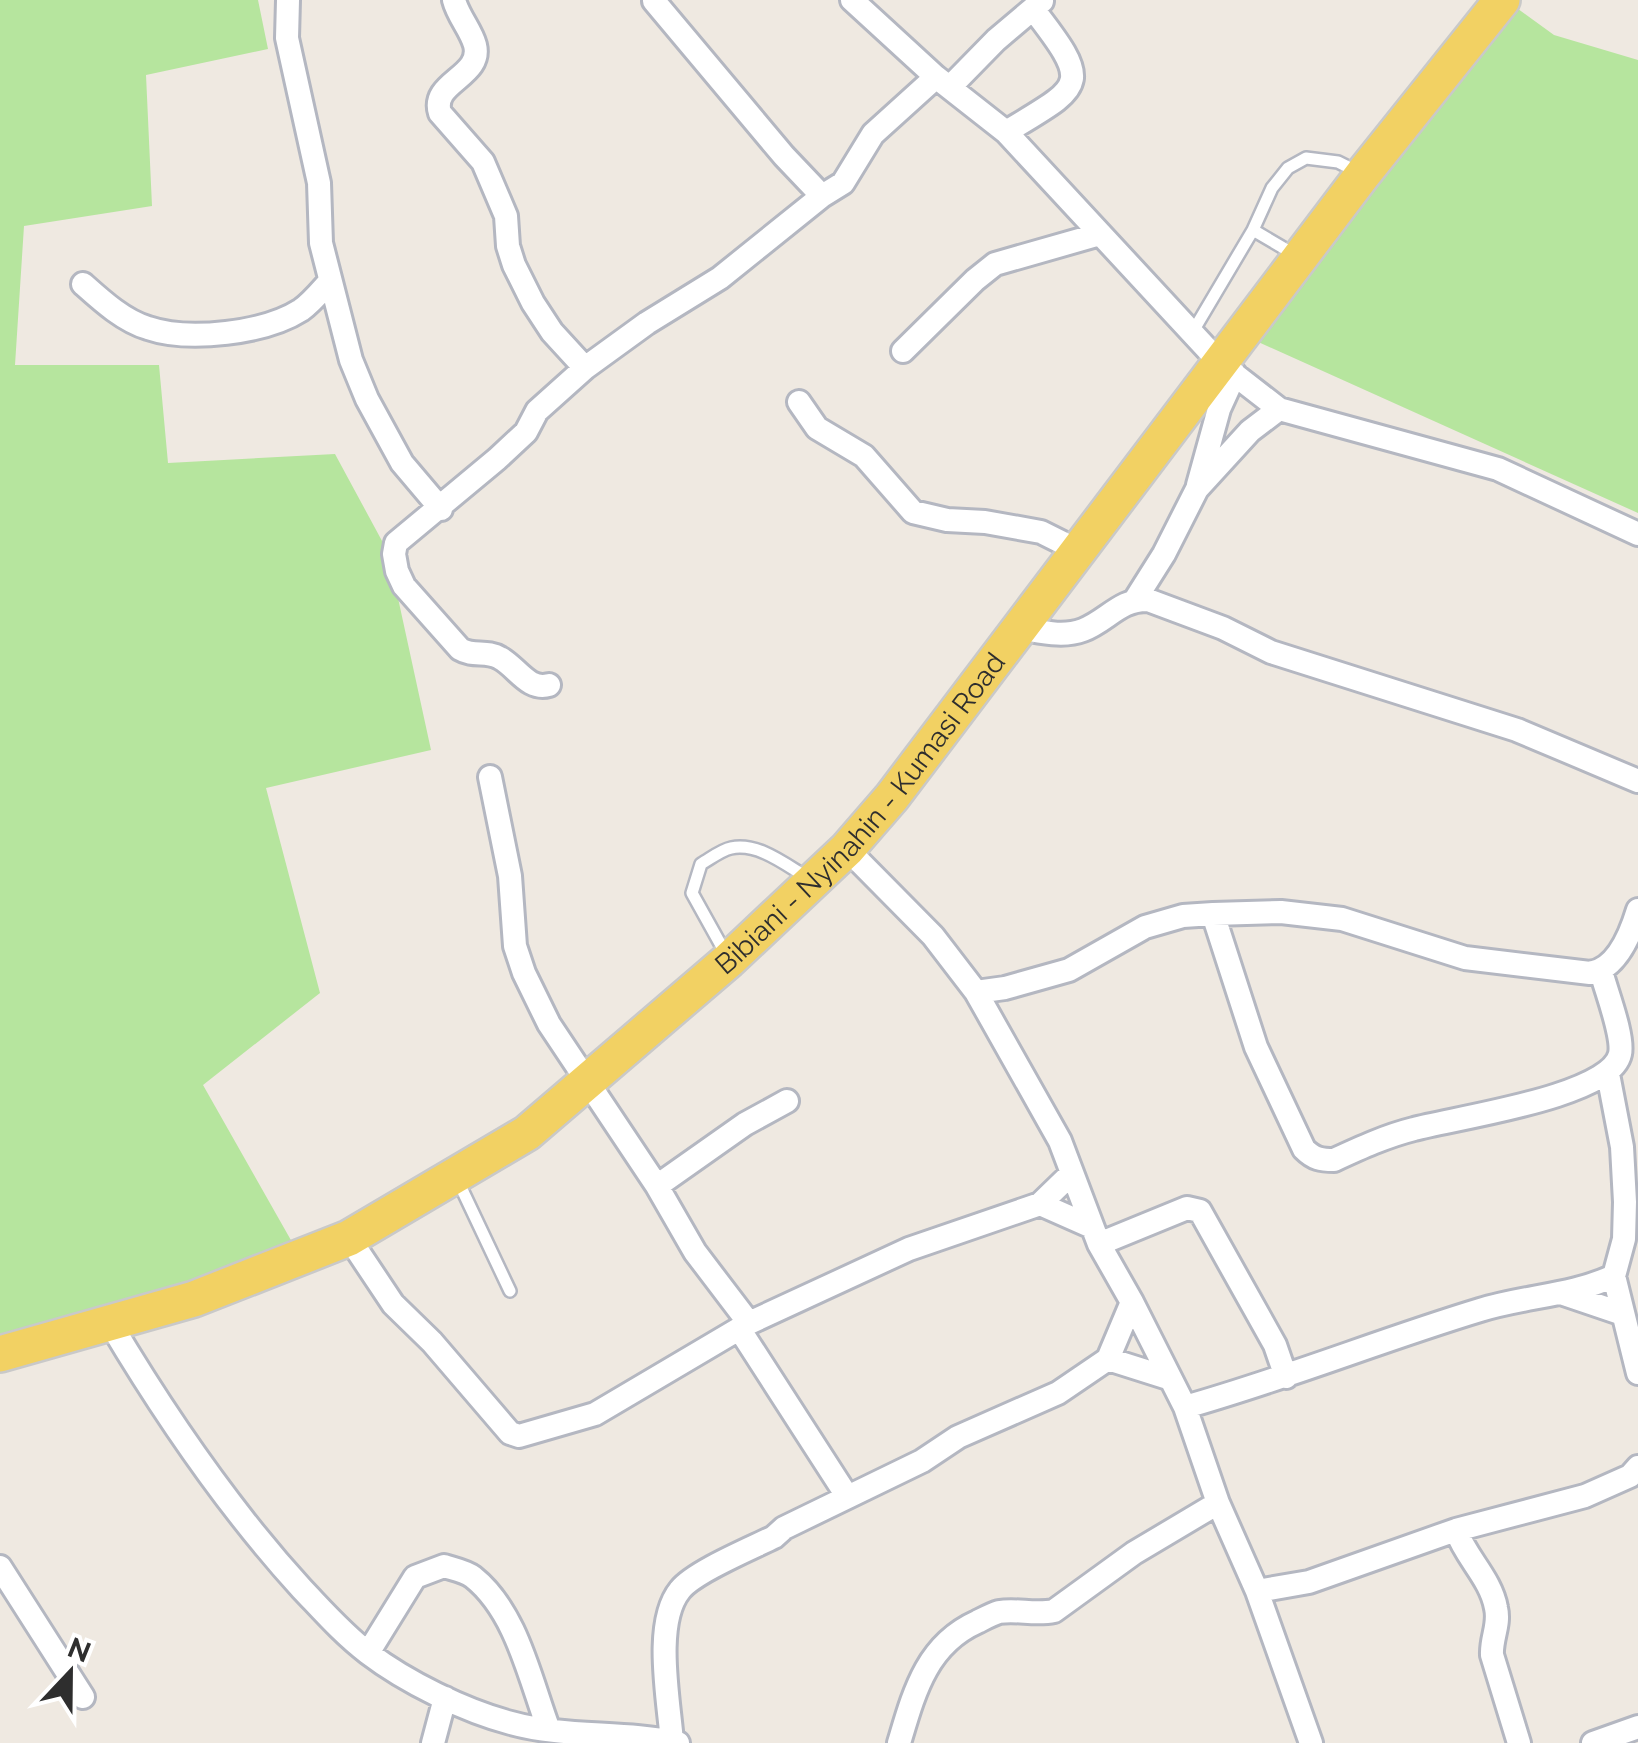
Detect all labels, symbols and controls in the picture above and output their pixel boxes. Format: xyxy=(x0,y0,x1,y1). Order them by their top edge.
street label: Bibiani - Nyinahin - Kumasi Road xyxy=(708,646,1012,981)
north arrow xyxy=(20,1623,120,1723)
text: N xyxy=(63,1631,95,1670)

